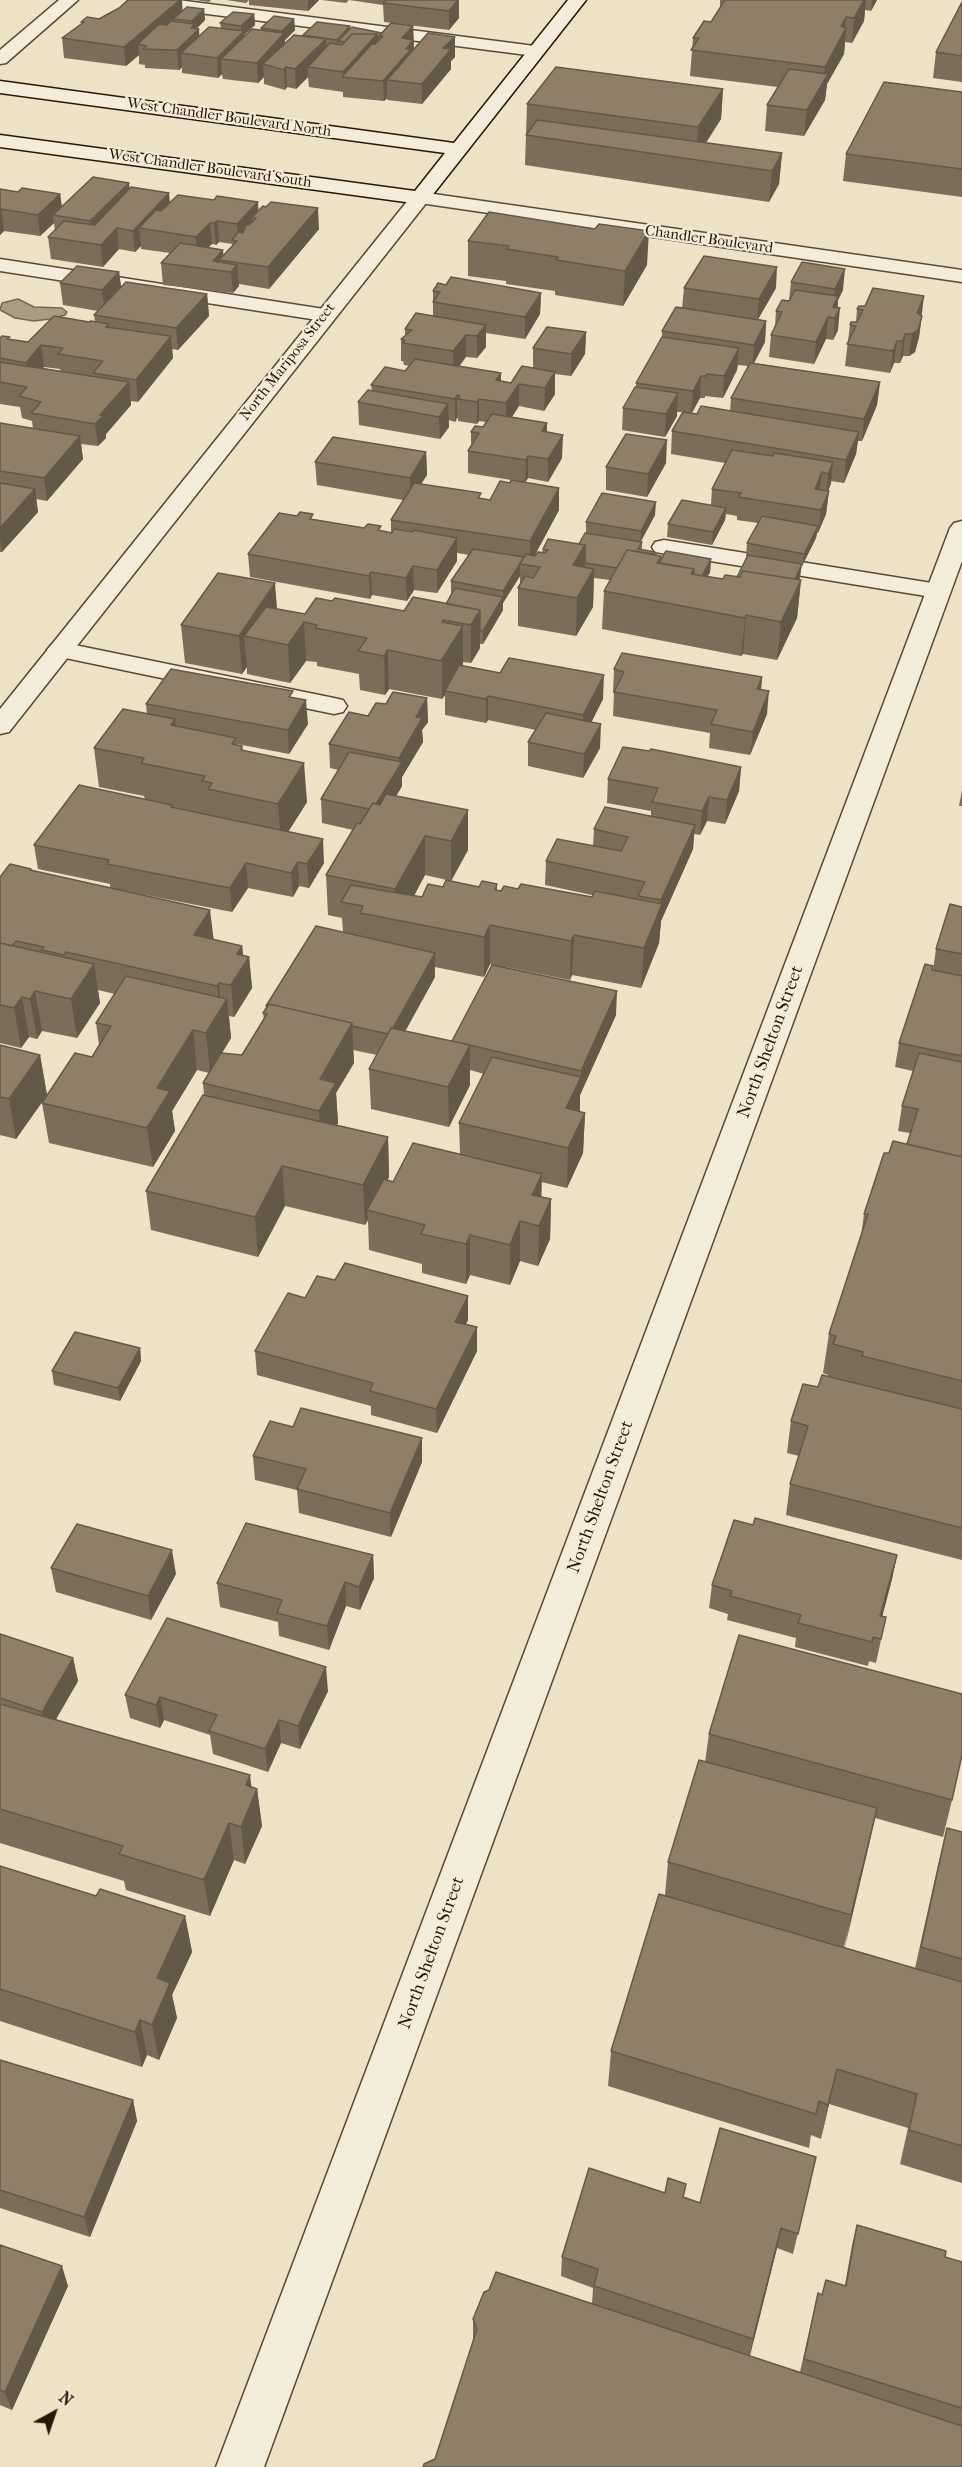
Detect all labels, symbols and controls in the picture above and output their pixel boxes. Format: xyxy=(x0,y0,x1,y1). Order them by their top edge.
street label: West Chandler Boulevard North xyxy=(126,95,332,141)
street label: West Chandler Boulevard South xyxy=(107,146,313,192)
street label: Chandler Boulevard xyxy=(644,222,774,258)
street label: North Mariposa Street xyxy=(236,300,340,424)
street label: North Shelton Street xyxy=(733,963,809,1121)
street label: North Shelton Street xyxy=(563,1418,639,1576)
street label: North Shelton Street xyxy=(394,1874,470,2032)
north arrow xyxy=(24,2383,84,2443)
text: N xyxy=(55,2388,77,2410)

